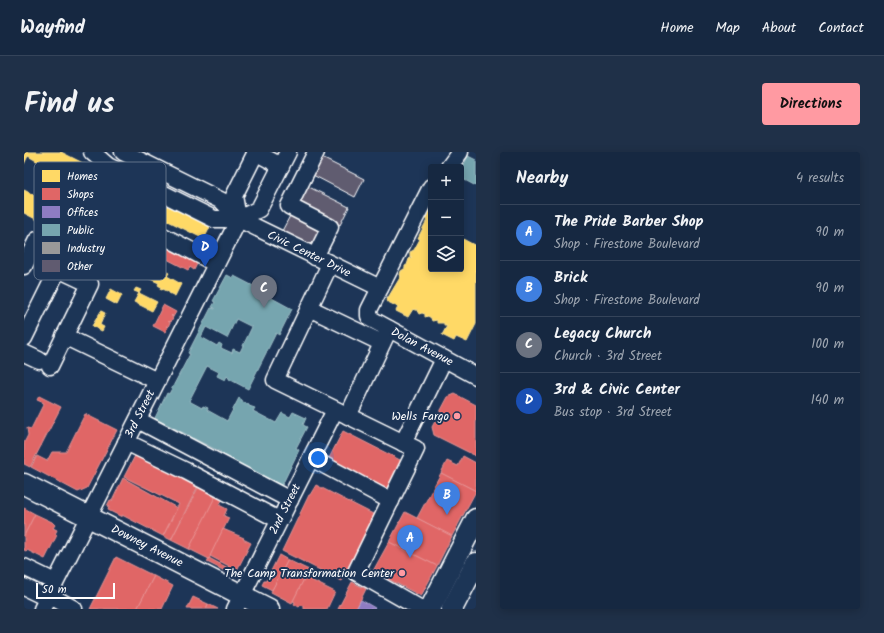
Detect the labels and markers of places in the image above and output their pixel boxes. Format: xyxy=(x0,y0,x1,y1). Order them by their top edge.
pin: D xyxy=(192,234,218,267)
pin: C xyxy=(251,275,277,308)
place label: Wells Fargo xyxy=(391,407,449,426)
marker: Wells Fargo xyxy=(452,411,462,421)
pin: B xyxy=(434,482,460,515)
pin: A xyxy=(397,525,423,558)
place label: The Camp Transformation Center xyxy=(224,564,395,583)
marker: The Camp Transformation Center xyxy=(397,568,407,578)

